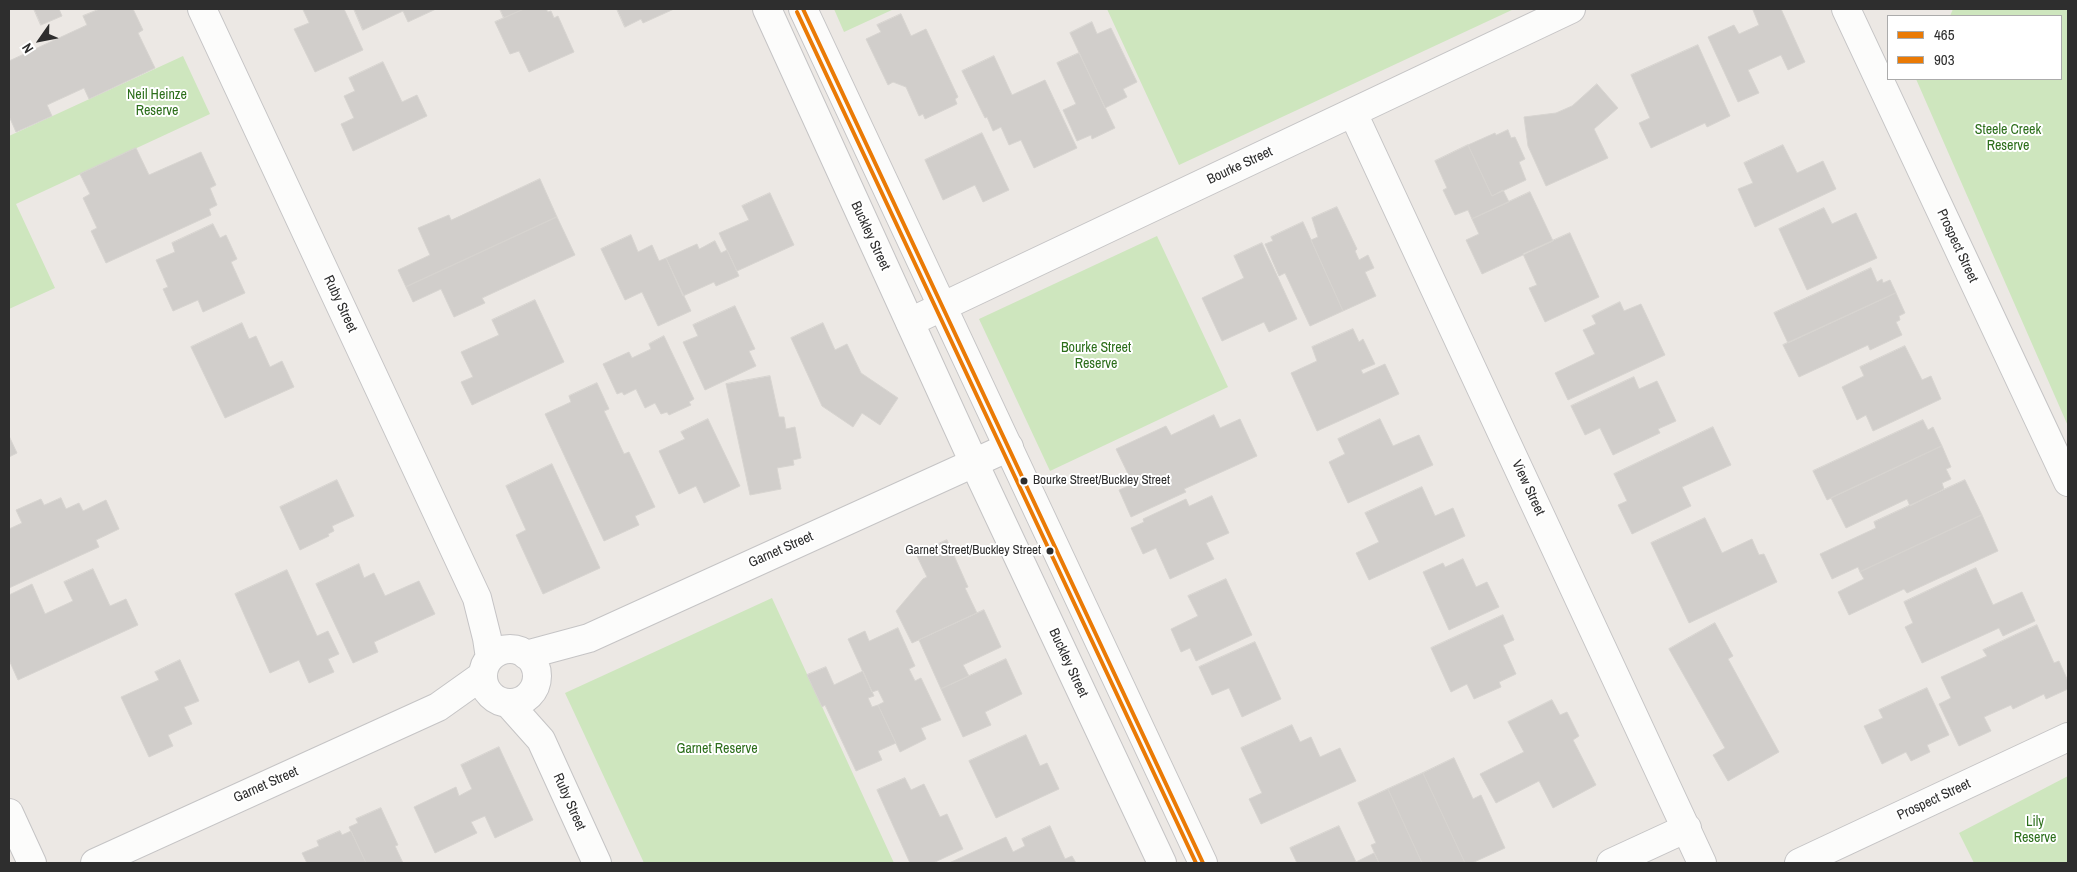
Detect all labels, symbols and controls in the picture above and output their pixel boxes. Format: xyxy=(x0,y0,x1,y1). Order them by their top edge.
north arrow xyxy=(15,15,65,65)
legend xyxy=(1887,15,2062,80)
text: 465 xyxy=(1934,24,1955,45)
text: N xyxy=(18,40,37,57)
text: 903 xyxy=(1934,49,1955,70)
park label: Neil Heinze Reserve xyxy=(127,87,187,120)
park label: Steele Creek Reserve xyxy=(1975,122,2041,154)
street label: Bourke Street xyxy=(1205,144,1275,188)
street label: Buckley Street xyxy=(847,199,893,273)
street label: Prospect Street xyxy=(1933,207,1981,285)
street label: Ruby Street xyxy=(320,273,360,335)
park label: Bourke Street Reserve xyxy=(1061,340,1131,372)
street label: View Street xyxy=(1508,458,1548,518)
place label: Bourke Street/Buckley Street xyxy=(1033,473,1170,489)
marker: Bourke Street/Buckley Street xyxy=(1019,476,1029,486)
street label: Garnet Street xyxy=(746,528,816,572)
place label: Garnet Street/Buckley Street xyxy=(905,543,1041,559)
marker: Garnet Street/Buckley Street xyxy=(1045,546,1055,556)
street label: Buckley Street xyxy=(1045,626,1091,700)
park label: Garnet Reserve xyxy=(676,741,758,757)
street label: Garnet Street xyxy=(231,763,301,807)
street label: Ruby Street xyxy=(549,771,589,833)
street label: Prospect Street xyxy=(1895,776,1973,824)
park label: Lily Reserve xyxy=(2014,814,2056,846)

